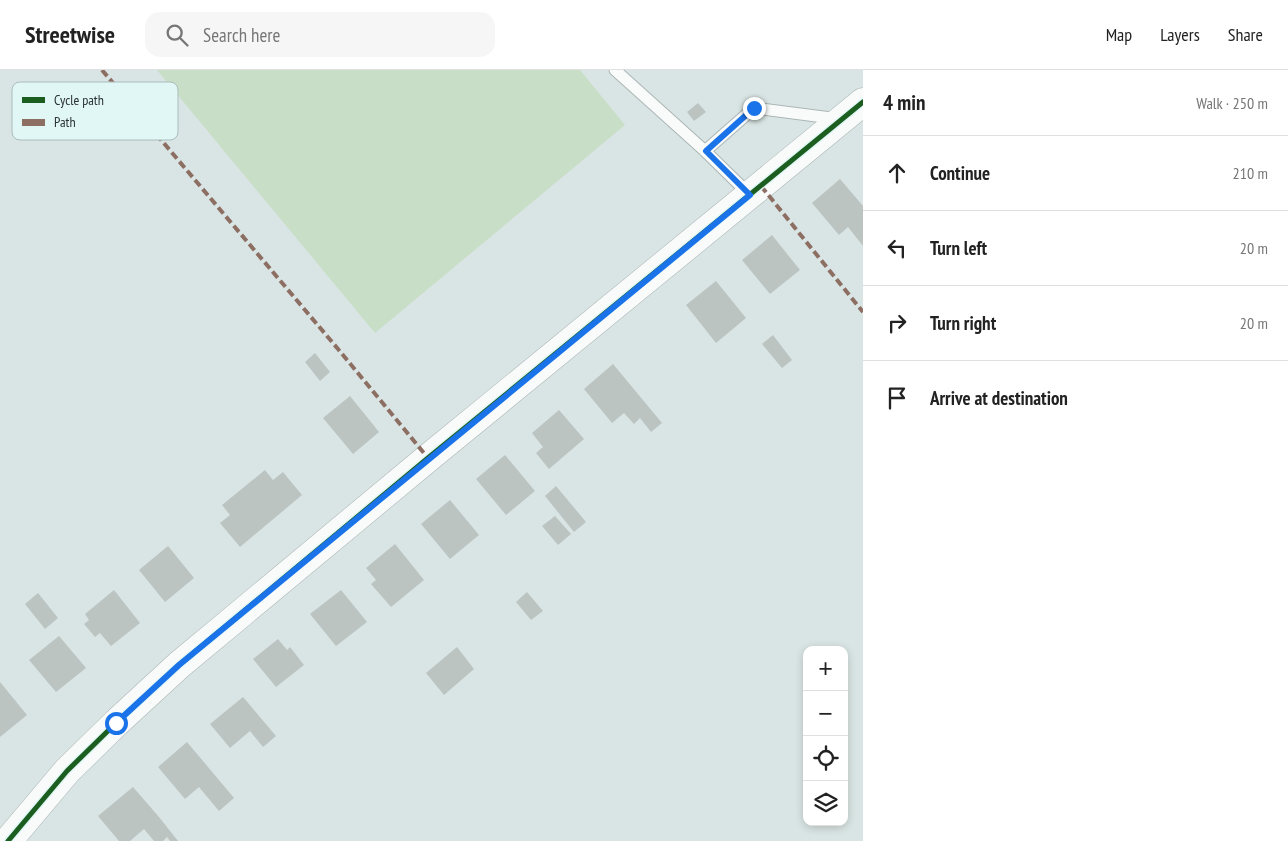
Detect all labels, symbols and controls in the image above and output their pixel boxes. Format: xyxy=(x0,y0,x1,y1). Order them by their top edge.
search box xyxy=(145,12,495,57)
text: Streetwise xyxy=(25,19,115,50)
icon: search xyxy=(163,21,191,49)
text: Search here xyxy=(203,23,280,47)
text: Map xyxy=(1106,23,1132,46)
text: Layers xyxy=(1160,23,1200,46)
text: Share xyxy=(1228,23,1263,46)
legend xyxy=(12,82,178,140)
text: 4 min xyxy=(883,89,925,116)
text: Cycle path xyxy=(54,91,104,109)
text: Walk · 250 m xyxy=(1196,93,1268,113)
route end xyxy=(743,97,766,120)
text: Path xyxy=(54,113,76,131)
icon: ahead xyxy=(883,159,911,187)
text: Continue xyxy=(930,161,990,185)
text: 210 m xyxy=(1233,163,1268,183)
icon: left xyxy=(883,234,911,262)
text: Turn left xyxy=(930,236,987,260)
text: 20 m xyxy=(1240,238,1268,258)
icon: right xyxy=(883,309,911,337)
text: Turn right xyxy=(930,311,996,335)
text: 20 m xyxy=(1240,313,1268,333)
icon: arrive xyxy=(883,384,911,412)
text: Arrive at destination xyxy=(930,386,1068,410)
map controls xyxy=(803,646,848,826)
button: + xyxy=(803,646,848,691)
button: − xyxy=(803,691,848,736)
route start xyxy=(105,712,128,735)
button: locate xyxy=(803,736,848,781)
button: layers xyxy=(803,781,848,826)

